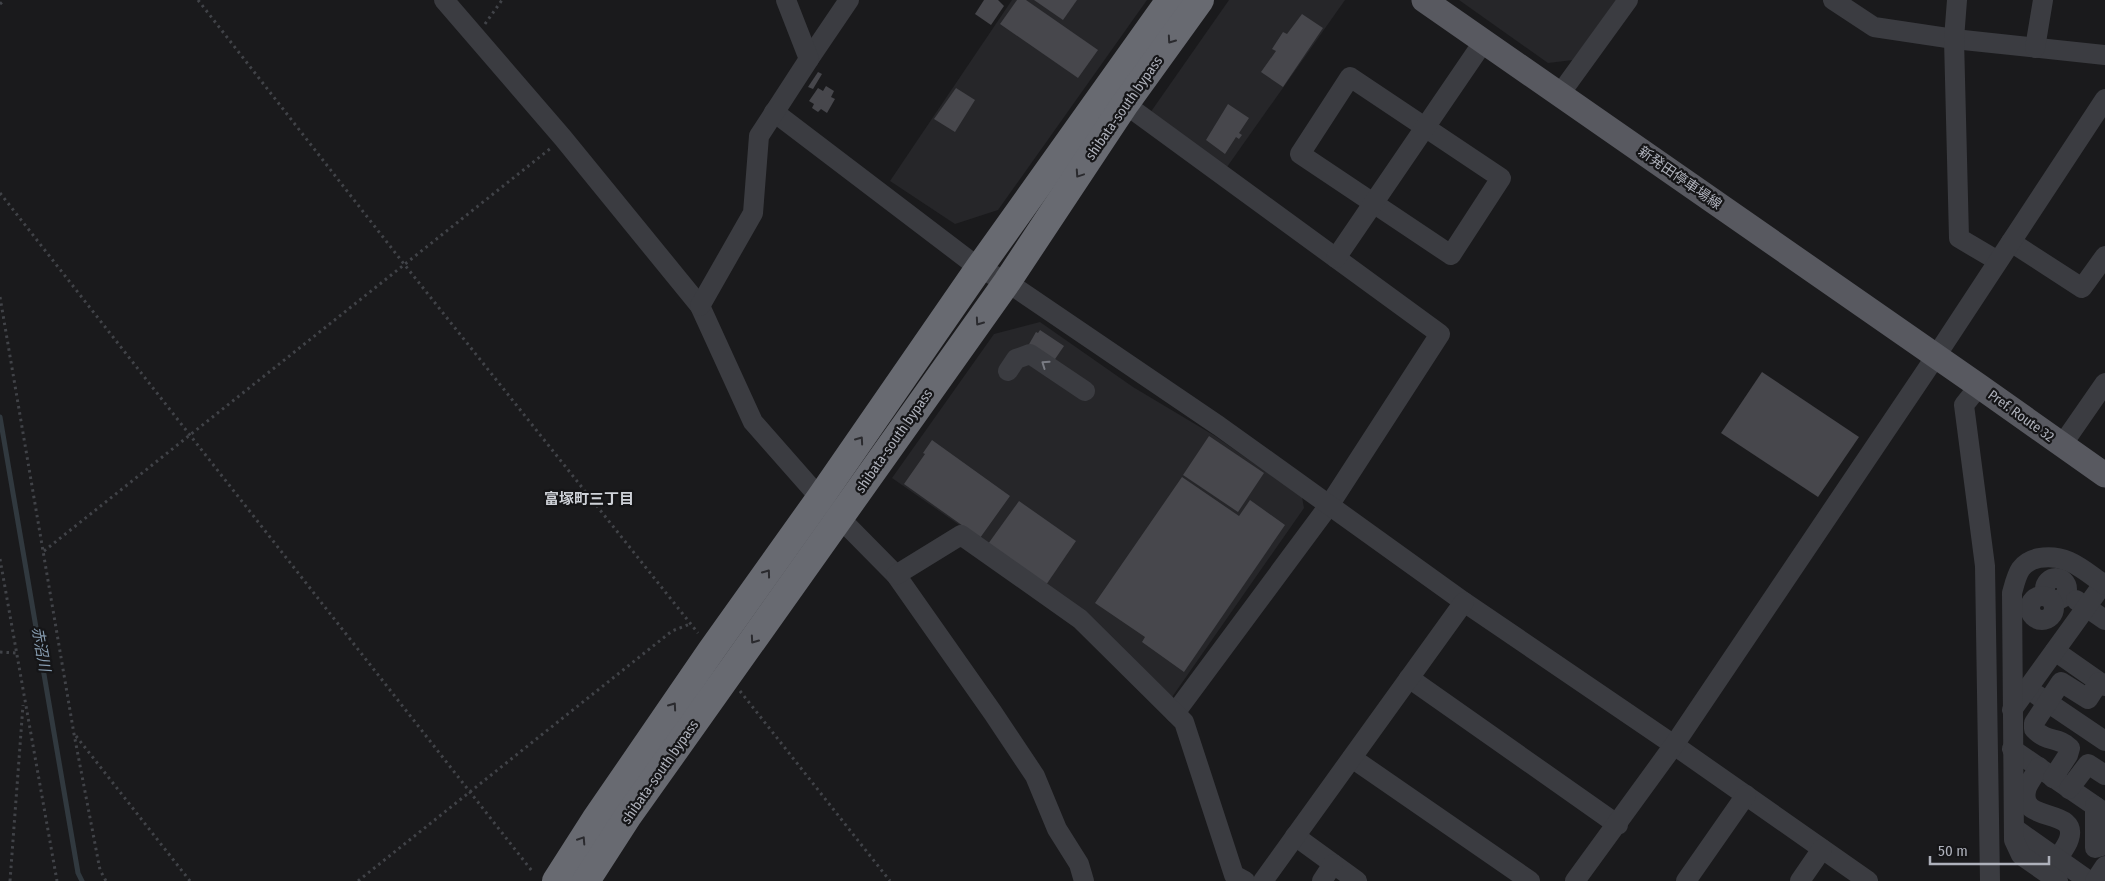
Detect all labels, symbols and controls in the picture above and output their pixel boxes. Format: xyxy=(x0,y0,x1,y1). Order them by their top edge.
one-way arrow xyxy=(1168,34,1177,44)
street label: shibata-south bypass xyxy=(1082,53,1166,163)
street label: 新発田停車場線 xyxy=(1635,143,1725,213)
one-way arrow xyxy=(1076,168,1085,177)
one-way arrow xyxy=(976,316,985,326)
one-way arrow xyxy=(1041,361,1051,370)
street label: shibata-south bypass xyxy=(852,386,936,496)
street label: Pref. Route 32 xyxy=(1985,386,2057,446)
one-way arrow xyxy=(854,436,863,446)
district label: 富塚町三丁目 xyxy=(544,490,634,508)
one-way arrow xyxy=(761,569,770,579)
water label: 赤沼川 xyxy=(28,625,54,675)
one-way arrow xyxy=(751,634,760,644)
one-way arrow xyxy=(667,702,676,712)
street label: shibata-south bypass xyxy=(618,717,702,827)
scale bar xyxy=(1930,834,2049,866)
one-way arrow xyxy=(576,836,585,846)
text: 50 m xyxy=(1938,842,1968,860)

